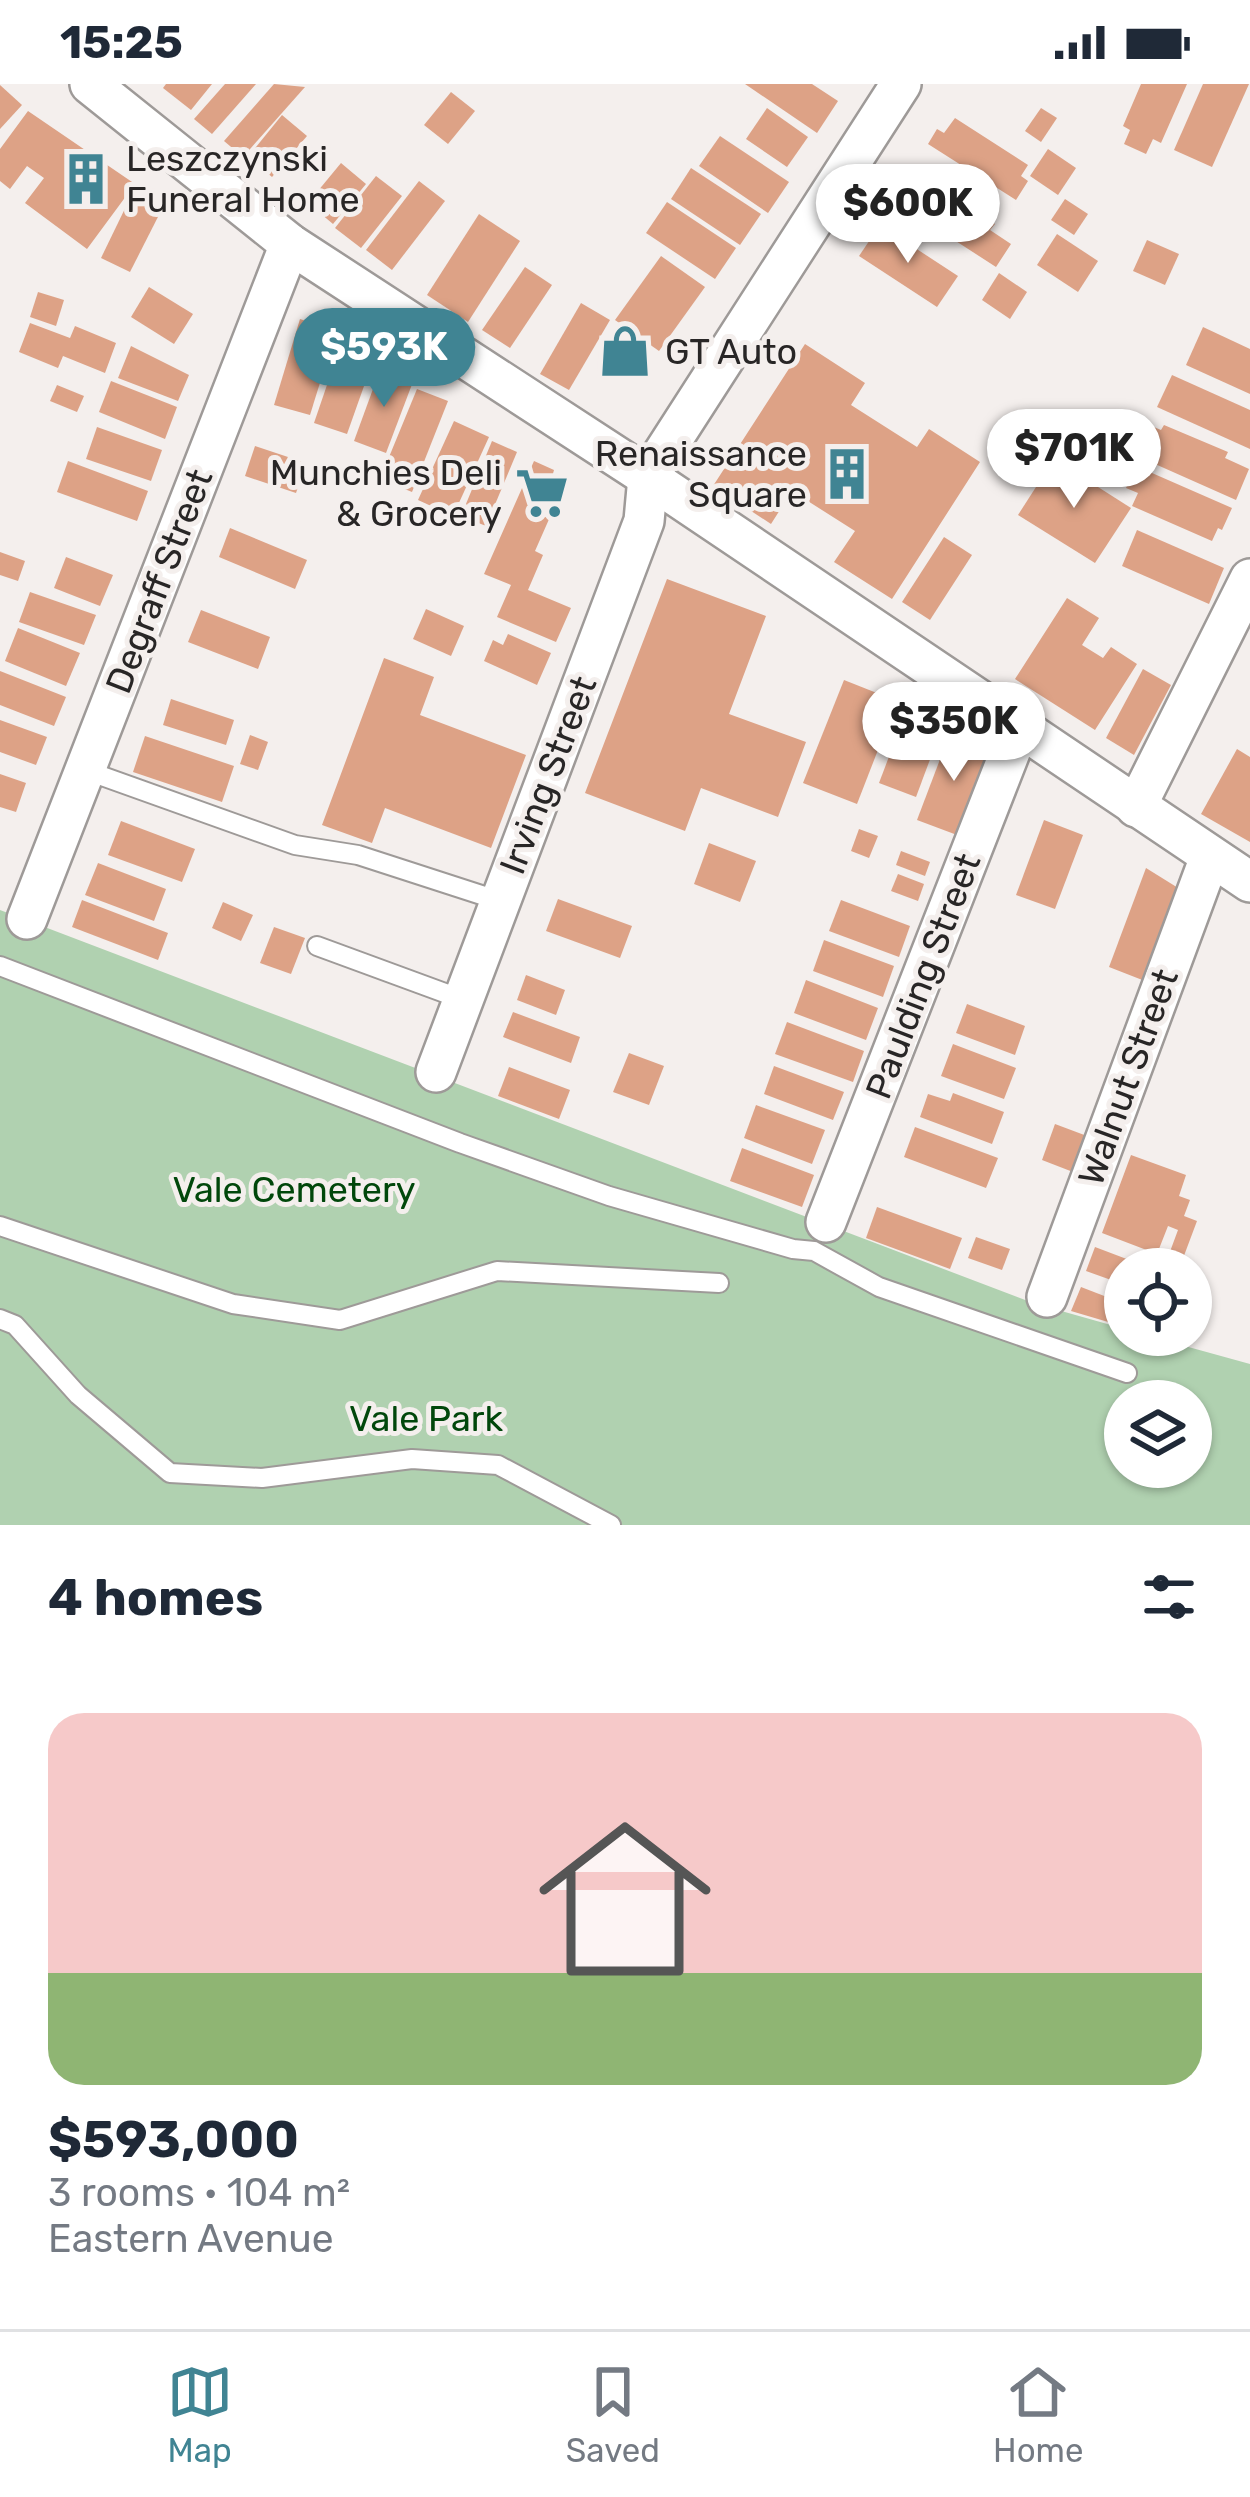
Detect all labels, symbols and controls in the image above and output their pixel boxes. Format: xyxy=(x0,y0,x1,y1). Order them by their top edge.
text: 15:25 xyxy=(60,16,183,69)
place label: Leszczynski Funeral Home xyxy=(126,137,360,221)
building icon: Leszczynski Funeral Home xyxy=(57,150,115,208)
pin: $600K xyxy=(824,164,992,266)
text: $600K xyxy=(843,180,973,226)
pin: $593K xyxy=(300,308,468,410)
shop icon: GT Auto xyxy=(596,322,654,380)
text: $593K xyxy=(320,324,448,370)
place label: GT Auto xyxy=(665,330,797,373)
pin: $701K xyxy=(990,409,1158,511)
text: $701K xyxy=(1014,425,1134,471)
place label: Renaissance Square xyxy=(595,432,807,516)
building icon: Renaissance Square xyxy=(818,445,876,503)
place label: Munchies Deli & Grocery xyxy=(270,451,502,535)
street label: Degraff Street xyxy=(97,463,221,699)
supermarket icon: Munchies Deli & Grocery xyxy=(513,464,571,522)
street label: Irving Street xyxy=(491,670,605,880)
pin: $350K xyxy=(870,682,1038,784)
text: $350K xyxy=(889,698,1019,744)
street label: Paulding Street xyxy=(856,847,990,1105)
street label: Walnut Street xyxy=(1069,963,1187,1191)
park label: Vale Cemetery xyxy=(172,1168,416,1211)
map controls xyxy=(1104,1248,1212,1488)
button: locate xyxy=(1104,1248,1212,1356)
button: layers xyxy=(1104,1380,1212,1488)
park label: Vale Park xyxy=(349,1397,503,1440)
icon: filters xyxy=(1136,1564,1202,1630)
text: 4 homes xyxy=(48,1567,263,1628)
icon: home xyxy=(517,1791,733,2007)
text: $593,000 xyxy=(48,2109,299,2170)
text: 3 rooms · 104 m² xyxy=(48,2170,350,2216)
text: Eastern Avenue xyxy=(48,2216,334,2262)
tab: Map xyxy=(167,2359,233,2470)
tab: Saved xyxy=(566,2359,660,2470)
tab: Home xyxy=(993,2359,1083,2470)

